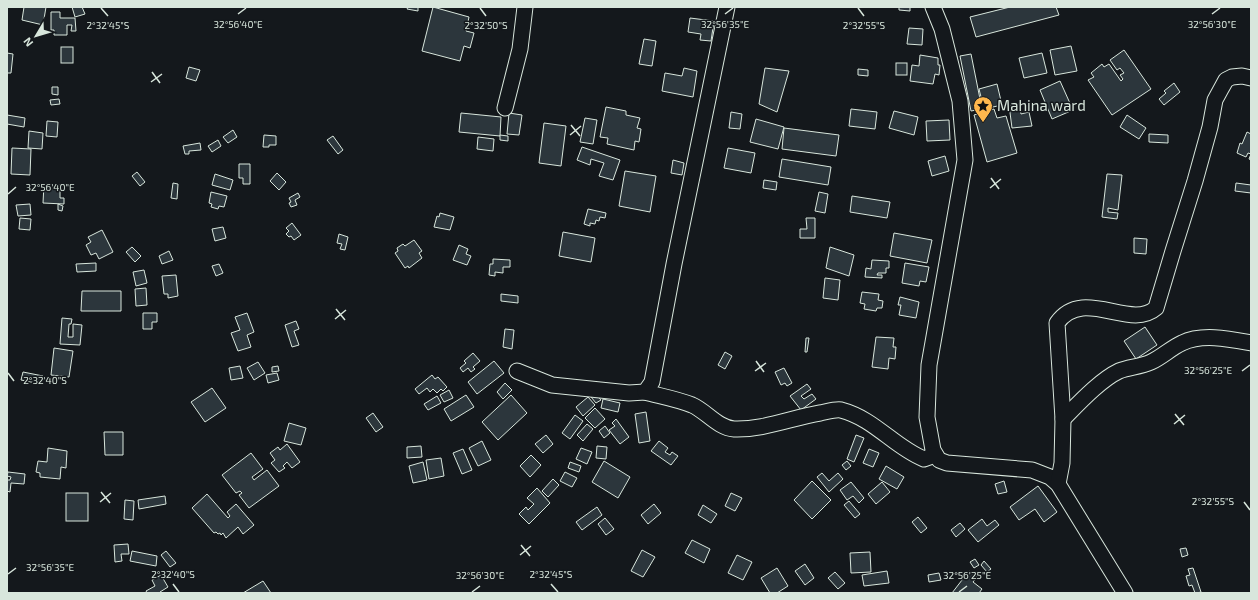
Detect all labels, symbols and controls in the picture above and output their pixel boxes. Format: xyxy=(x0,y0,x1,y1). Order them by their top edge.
north arrow xyxy=(16,16,56,56)
text: 32°56'40"E xyxy=(213,18,263,30)
text: 32°56'35"E xyxy=(701,18,749,30)
text: 32°56'30"E xyxy=(1188,18,1237,30)
text: 2°32'45"S xyxy=(87,19,130,31)
text: 2°32'50"S xyxy=(464,19,508,31)
text: 2°32'55"S xyxy=(843,19,886,31)
text: N xyxy=(20,35,35,50)
place icon: Mahina ward xyxy=(972,95,994,123)
place label: Mahina ward xyxy=(997,96,1086,114)
text: 32°56'40"E xyxy=(25,181,75,193)
text: 32°56'25"E xyxy=(1184,364,1232,376)
text: 2°32'40"S xyxy=(23,374,67,386)
text: 2°32'55"S xyxy=(1192,495,1235,507)
text: 32°56'35"E xyxy=(26,561,74,573)
text: 2°32'40"S xyxy=(151,568,195,580)
text: 2°32'45"S xyxy=(530,568,573,580)
text: 32°56'30"E xyxy=(456,569,505,581)
text: 32°56'25"E xyxy=(943,569,991,581)

